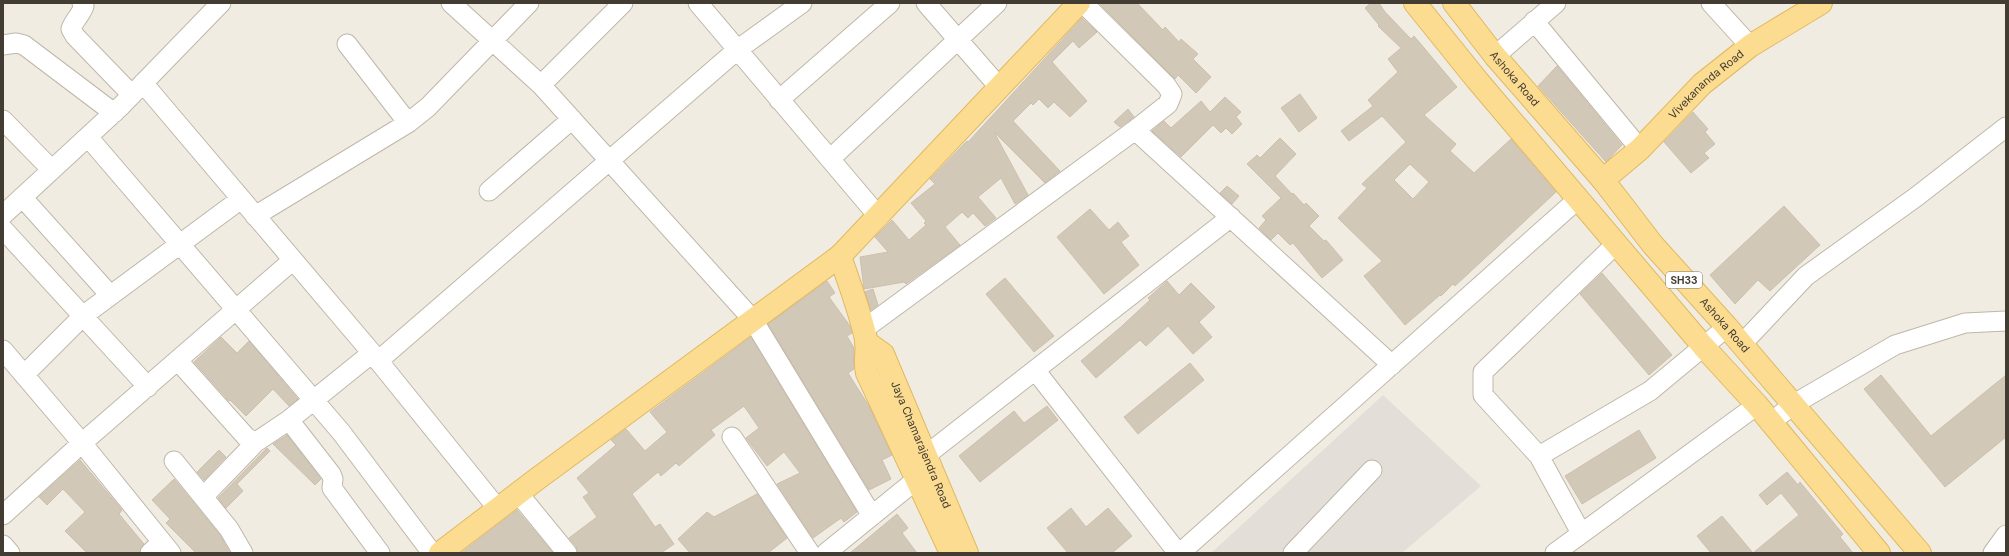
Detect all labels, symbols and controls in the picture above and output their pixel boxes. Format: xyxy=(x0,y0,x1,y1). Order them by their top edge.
street label: Vivekananda Road xyxy=(1666,47,1747,122)
street label: Ashoka Road xyxy=(1487,48,1542,109)
road number: SH33 xyxy=(1666,272,1702,288)
street label: Ashoka Road xyxy=(1697,295,1753,355)
street label: Jaya Chamarajendra Road xyxy=(888,379,954,510)

